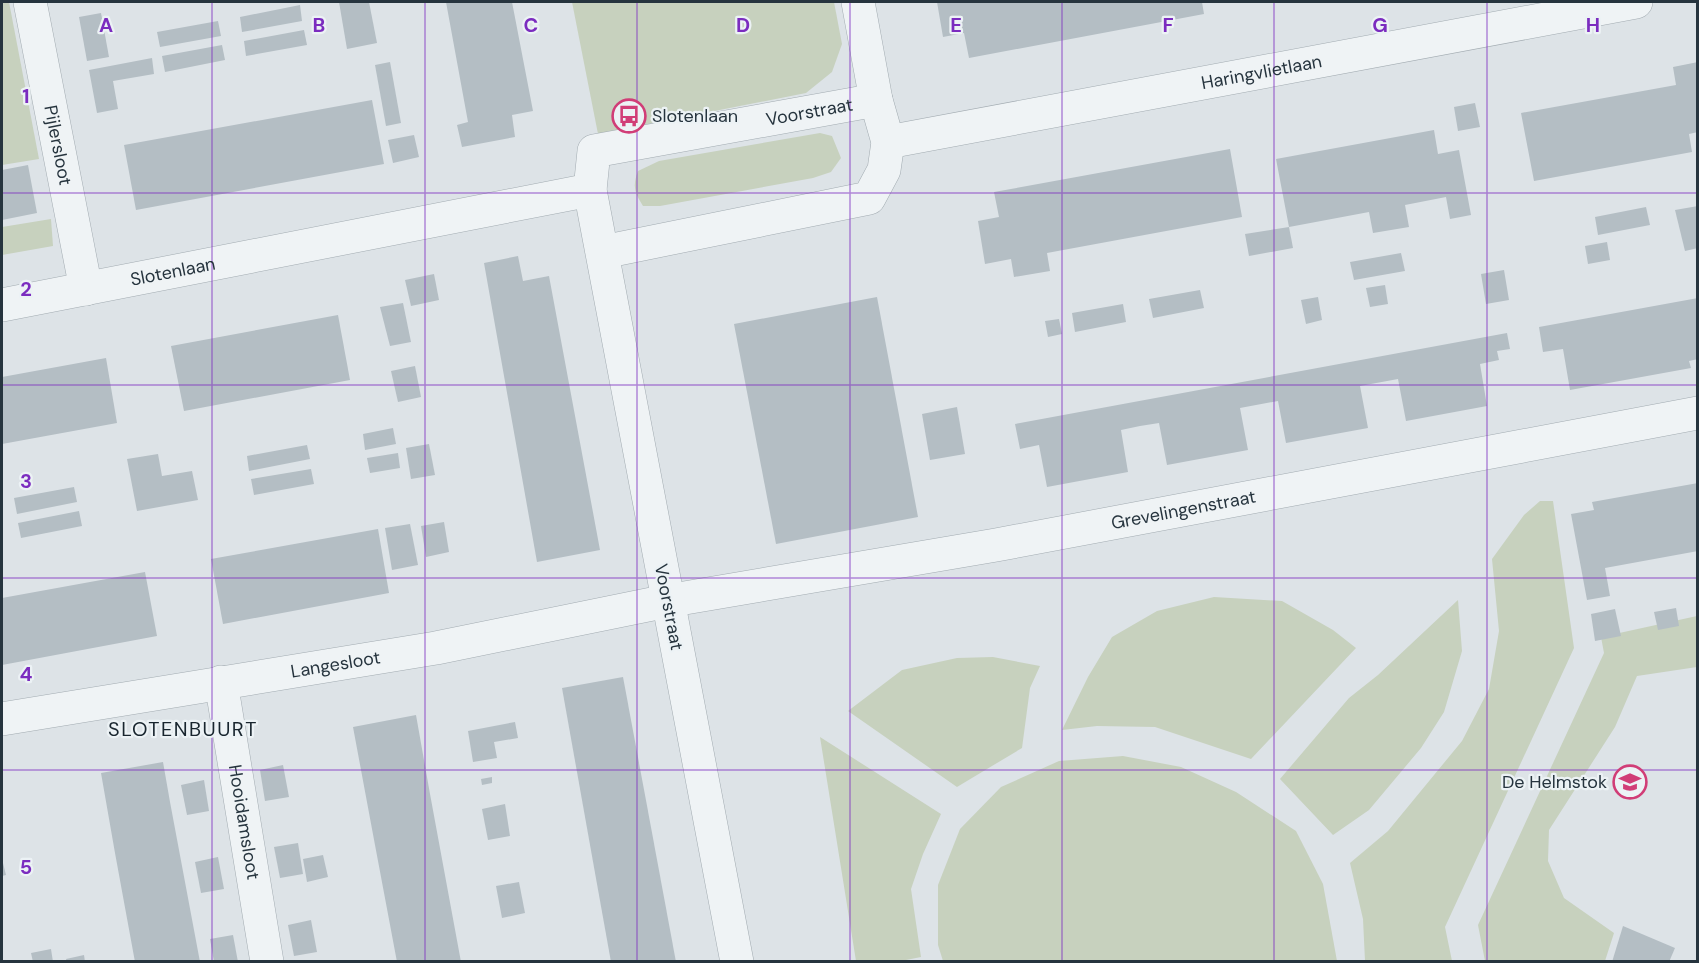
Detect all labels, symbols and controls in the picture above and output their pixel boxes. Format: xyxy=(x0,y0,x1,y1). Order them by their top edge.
text: A xyxy=(99,12,113,38)
text: B xyxy=(313,12,325,38)
text: C xyxy=(524,12,538,38)
text: D xyxy=(736,12,750,38)
text: E xyxy=(950,12,962,38)
text: F xyxy=(1162,12,1174,38)
text: G xyxy=(1372,12,1388,38)
text: H xyxy=(1586,12,1600,38)
street label: Haringvlietlaan xyxy=(1199,49,1324,95)
text: 1 xyxy=(22,83,30,109)
street label: Voorstraat xyxy=(764,92,855,132)
bus stop icon: Slotenlaan xyxy=(611,98,647,134)
street label: Pijlersloot xyxy=(38,103,78,187)
place label: Slotenlaan xyxy=(652,104,738,128)
street label: Slotenlaan xyxy=(128,252,217,292)
text: 2 xyxy=(20,276,32,302)
text: 3 xyxy=(20,468,32,494)
street label: Grevelingenstraat xyxy=(1109,484,1258,535)
street label: Voorstraat xyxy=(649,562,689,652)
street label: Langesloot xyxy=(289,645,382,684)
text: 4 xyxy=(20,661,33,687)
district label: SLOTENBUURT xyxy=(108,716,258,742)
street label: Hooidamsloot xyxy=(223,763,265,881)
school or university icon: De Helmstok xyxy=(1612,764,1648,800)
place label: De Helmstok xyxy=(1502,770,1607,794)
text: 5 xyxy=(20,854,32,880)

